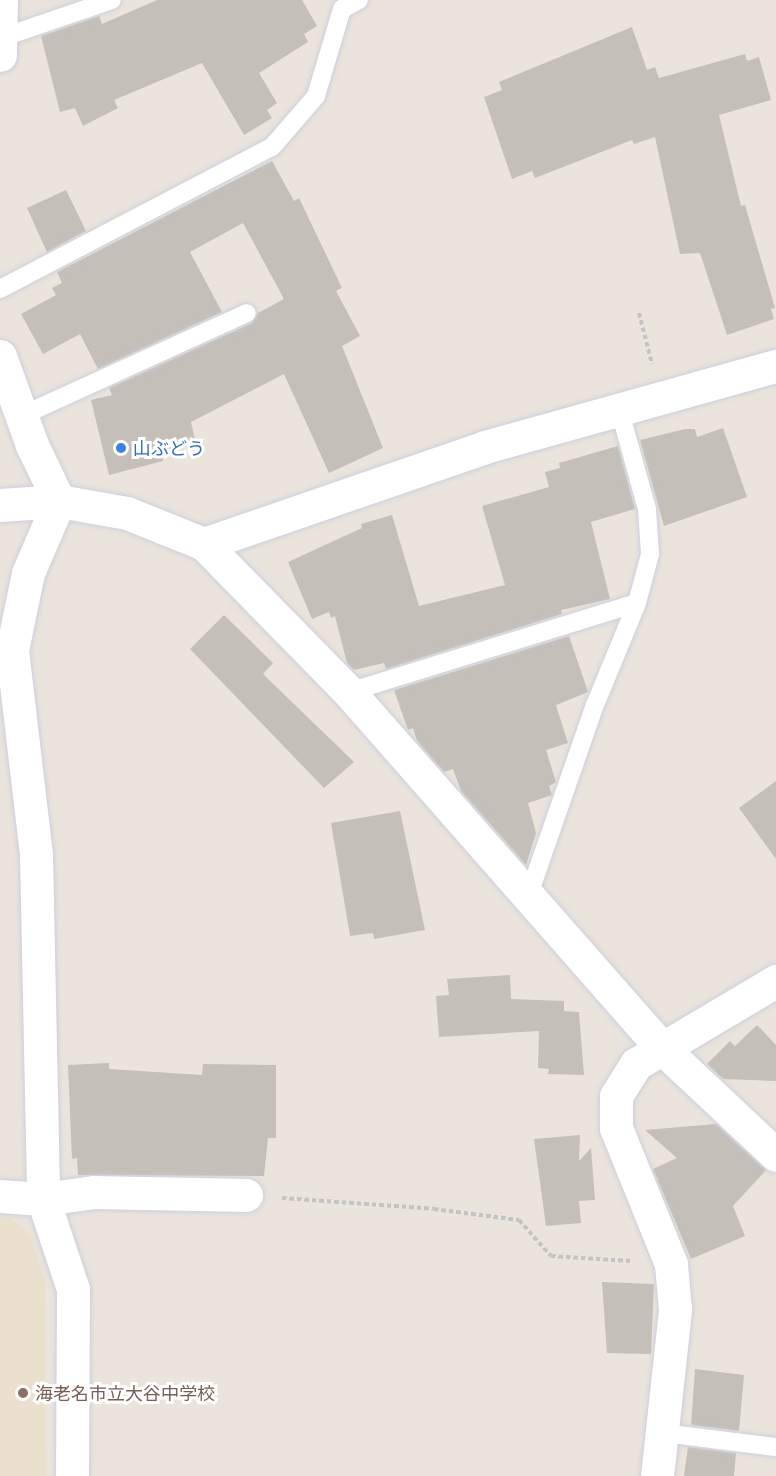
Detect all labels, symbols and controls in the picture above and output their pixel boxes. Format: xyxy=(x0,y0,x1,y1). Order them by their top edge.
place label: 山ぶどう xyxy=(133,437,205,459)
marker: 山ぶどう xyxy=(114,441,128,455)
place label: 海老名市立大谷中学校 xyxy=(35,1382,215,1404)
marker: 海老名市立大谷中学校 xyxy=(16,1386,30,1400)

